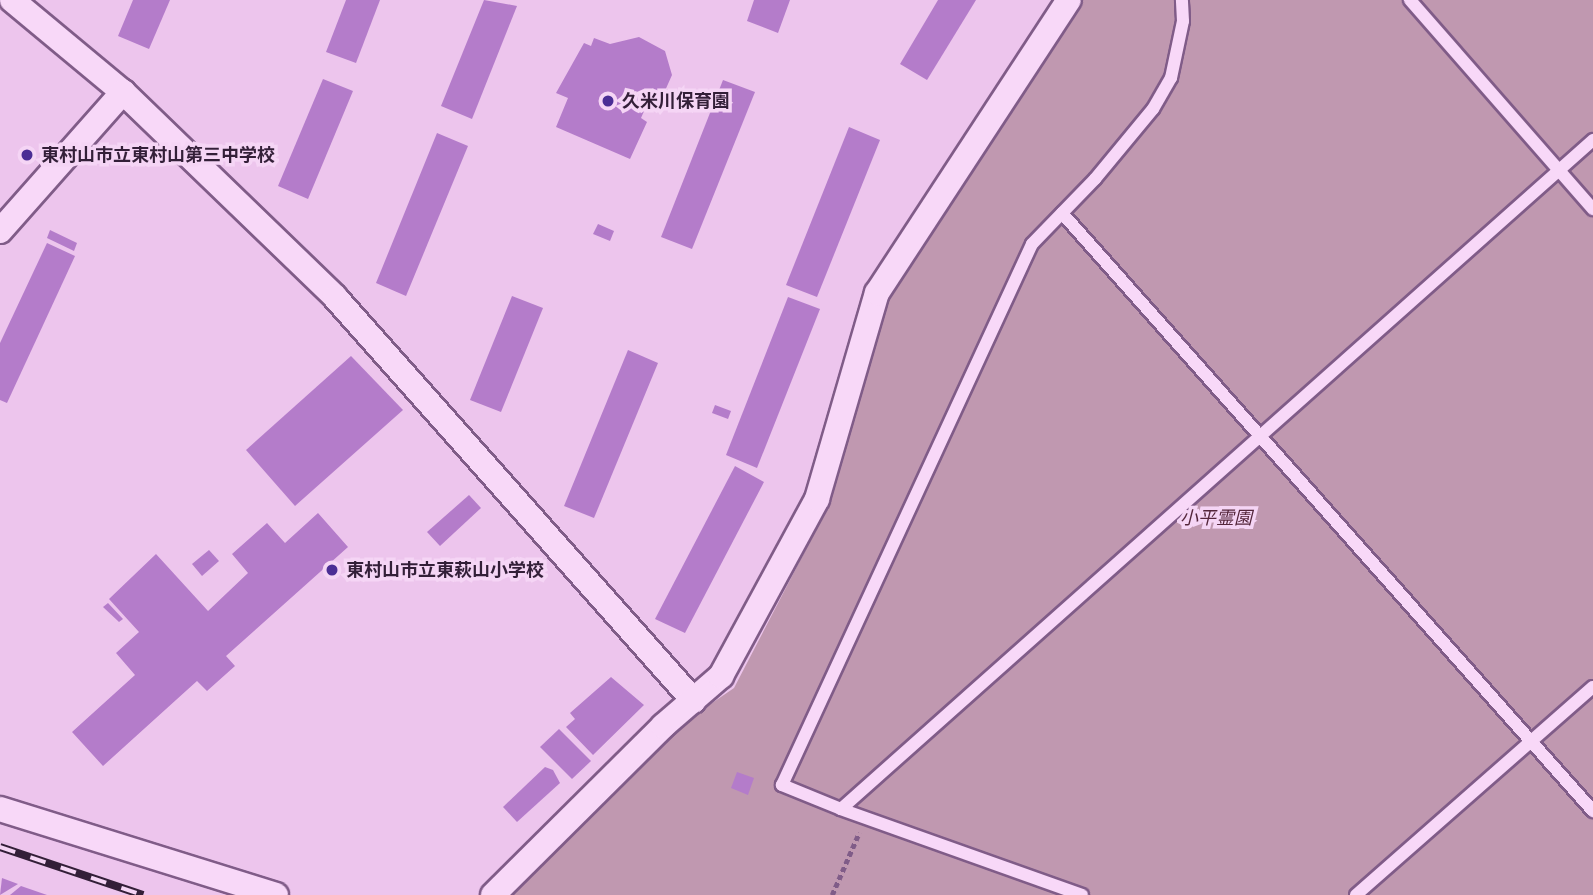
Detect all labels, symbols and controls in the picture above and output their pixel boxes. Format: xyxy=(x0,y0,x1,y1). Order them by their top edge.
place label: 久米川保育園 xyxy=(622,90,730,112)
marker: 久米川保育園 xyxy=(600,93,616,109)
place label: 東村山市立東村山第三中学校 xyxy=(41,144,275,166)
marker: 東村山市立東村山第三中学校 xyxy=(19,147,35,163)
park label: 小平霊園 xyxy=(1180,507,1252,529)
place label: 東村山市立東萩山小学校 xyxy=(346,559,544,581)
marker: 東村山市立東萩山小学校 xyxy=(324,562,340,578)

